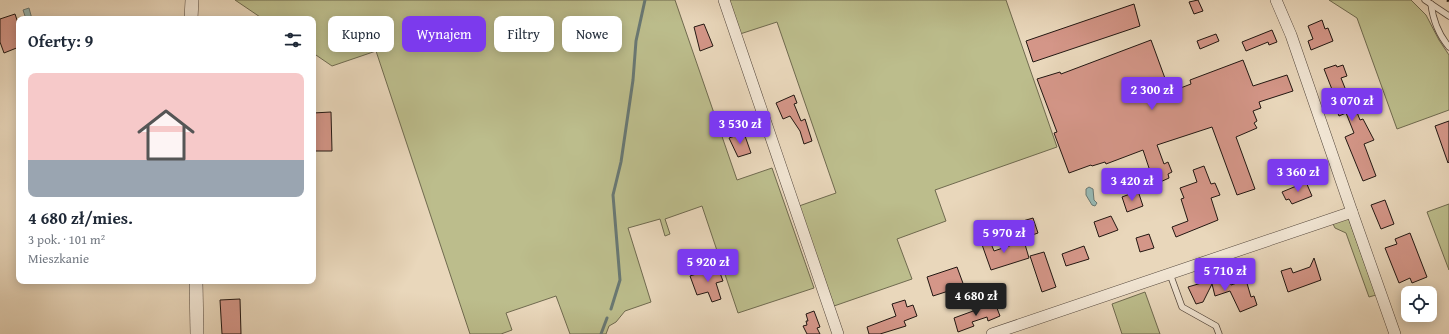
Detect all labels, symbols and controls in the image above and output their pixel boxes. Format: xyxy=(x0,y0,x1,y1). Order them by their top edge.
chip: Kupno xyxy=(328,16,394,52)
chip: Wynajem xyxy=(402,16,486,52)
chip: Filtry xyxy=(494,16,554,52)
chip: Nowe xyxy=(562,16,622,52)
text: Oferty: 9 xyxy=(28,28,93,53)
icon: filters xyxy=(282,29,304,51)
pin: 2 300 zł xyxy=(1111,77,1193,111)
text: 2 300 zł xyxy=(1130,80,1174,99)
pin: 3 070 zł xyxy=(1311,88,1393,122)
text: 3 070 zł xyxy=(1330,91,1374,110)
icon: home xyxy=(130,99,202,171)
pin: 3 530 zł xyxy=(699,111,781,145)
text: 3 530 zł xyxy=(718,114,762,133)
pin: 3 360 zł xyxy=(1257,159,1339,193)
text: 3 360 zł xyxy=(1276,162,1320,181)
pin: 3 420 zł xyxy=(1091,168,1173,202)
text: 3 420 zł xyxy=(1110,171,1154,190)
text: 4 680 zł/mies. xyxy=(28,205,133,230)
pin: 5 970 zł xyxy=(963,220,1045,254)
text: 5 970 zł xyxy=(982,223,1026,242)
text: 3 pok. · 101 m² xyxy=(28,230,105,249)
text: Mieszkanie xyxy=(28,249,89,268)
pin: 5 920 zł xyxy=(667,249,749,283)
text: 5 920 zł xyxy=(686,252,730,271)
pin: 5 710 zł xyxy=(1184,258,1266,292)
text: 5 710 zł xyxy=(1203,261,1247,280)
pin: 4 680 zł xyxy=(935,283,1017,317)
text: 4 680 zł xyxy=(954,286,998,305)
map controls xyxy=(1401,286,1437,322)
button: locate xyxy=(1401,286,1437,322)

